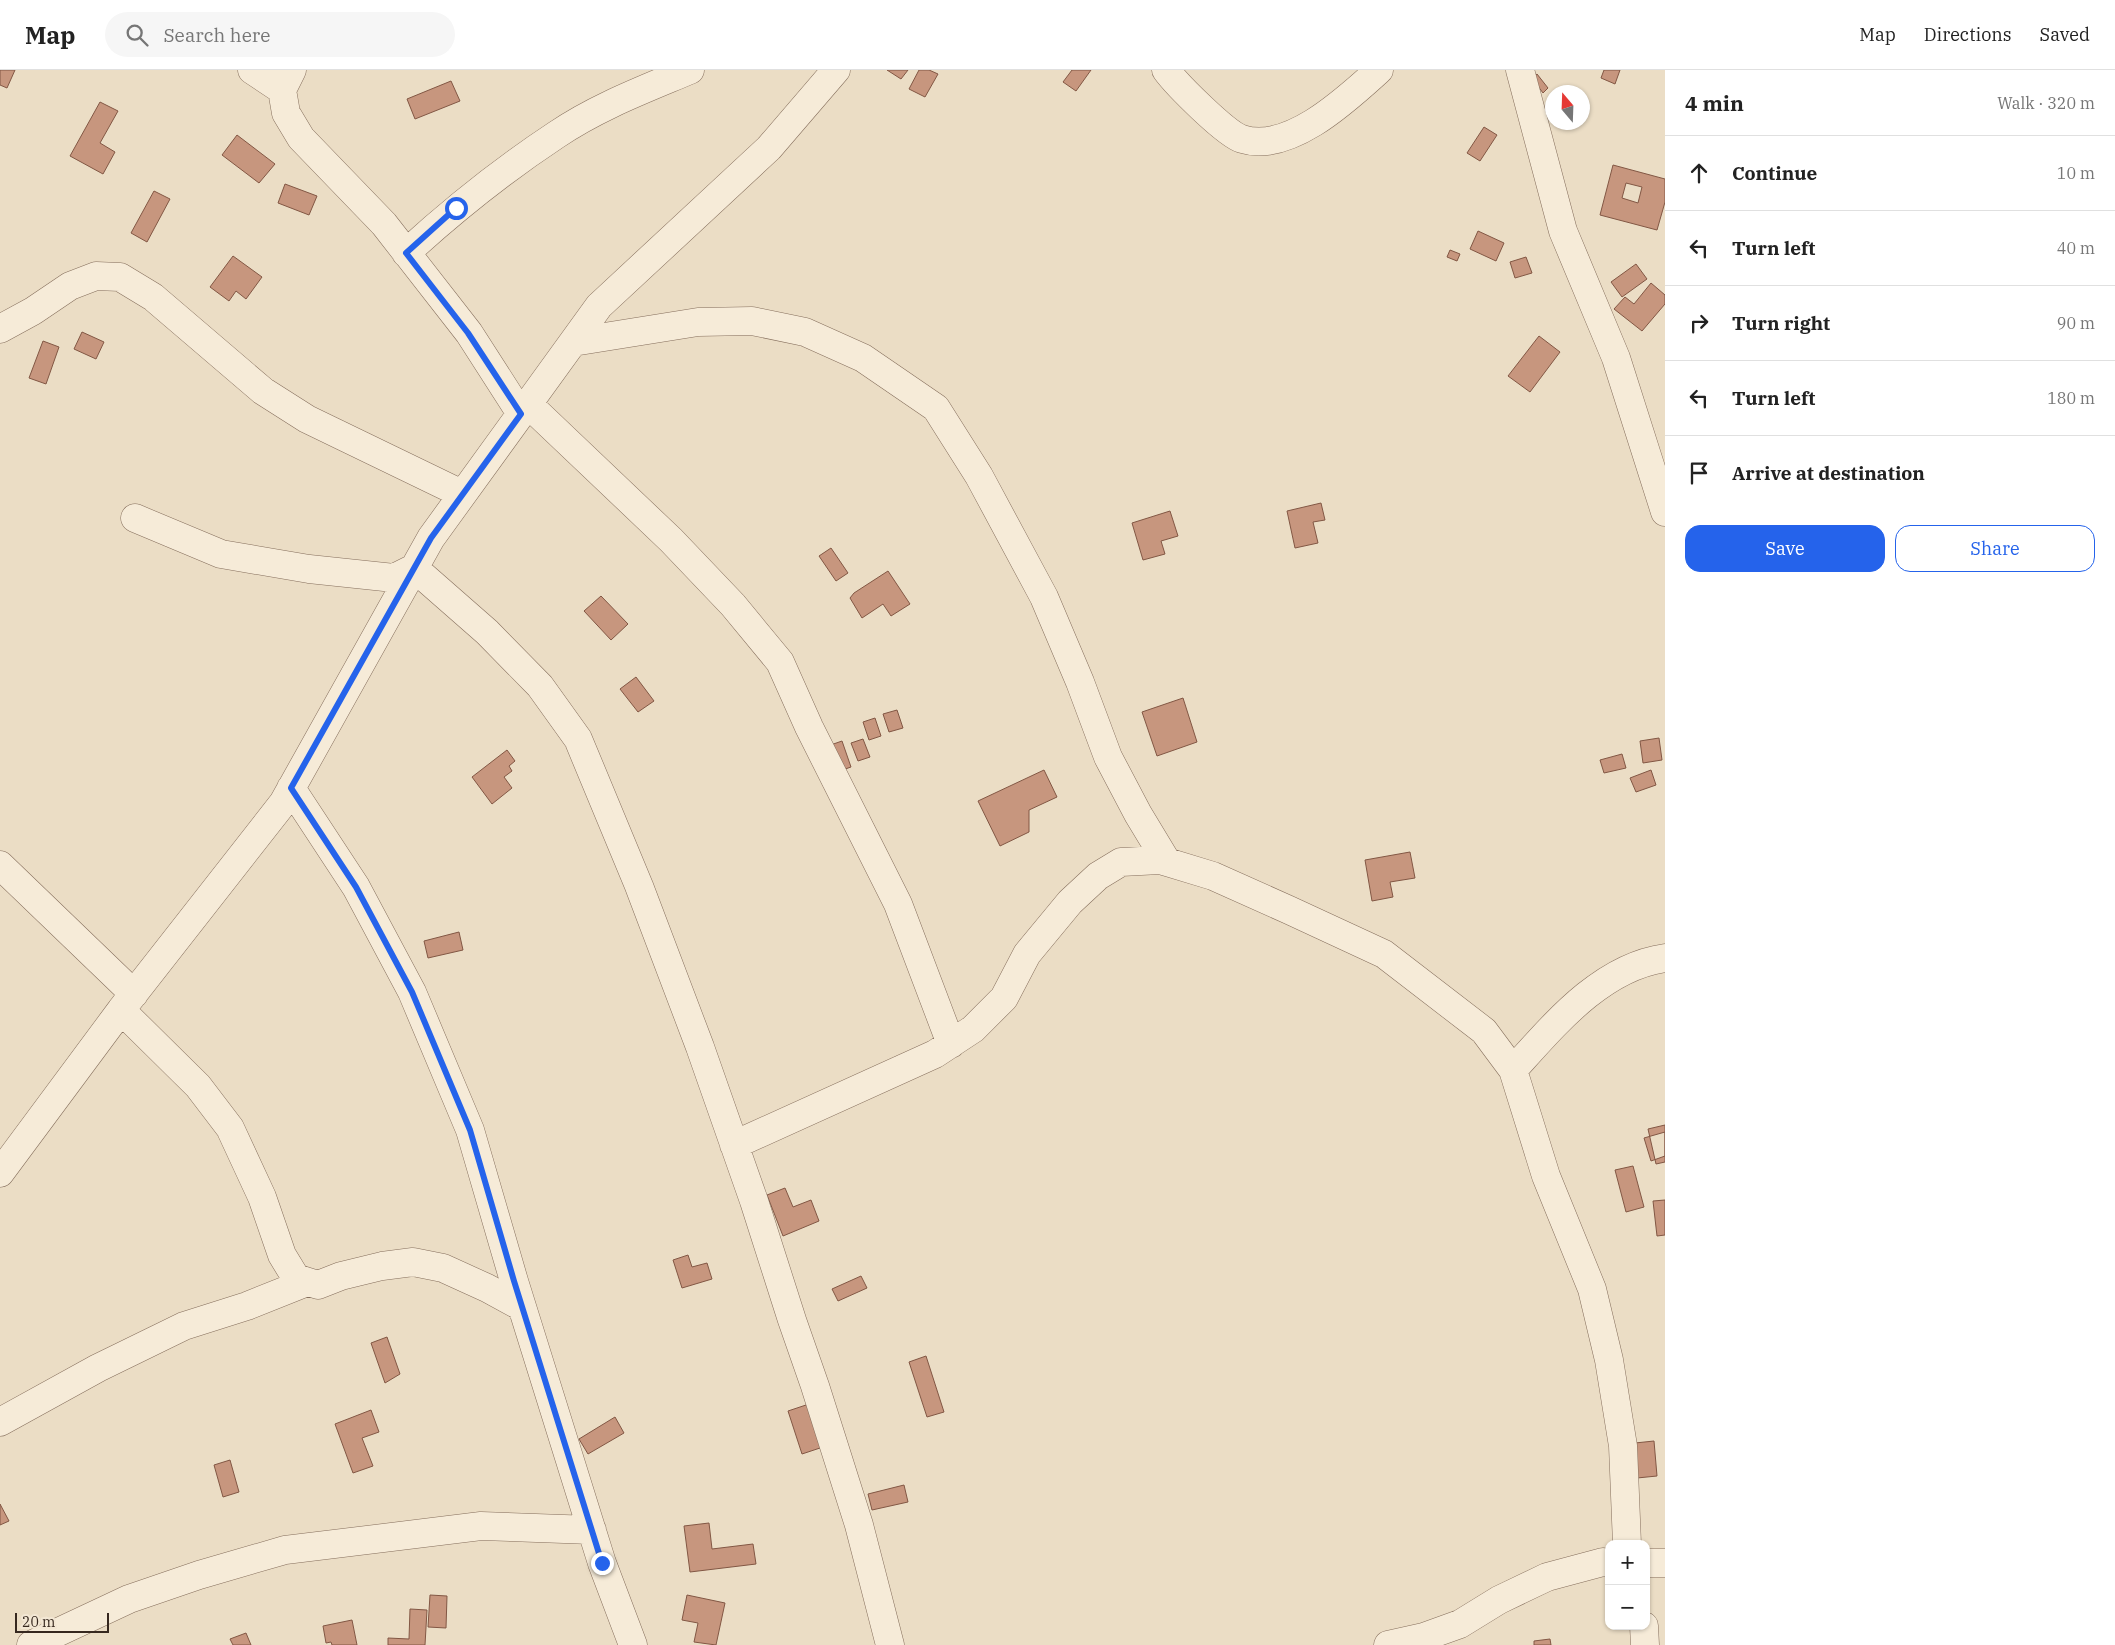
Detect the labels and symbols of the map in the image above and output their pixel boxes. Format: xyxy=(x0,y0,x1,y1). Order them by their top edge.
north arrow xyxy=(1545,85,1590,130)
route start xyxy=(445,197,468,220)
route end xyxy=(591,1552,614,1575)
scale bar xyxy=(15,1610,109,1633)

